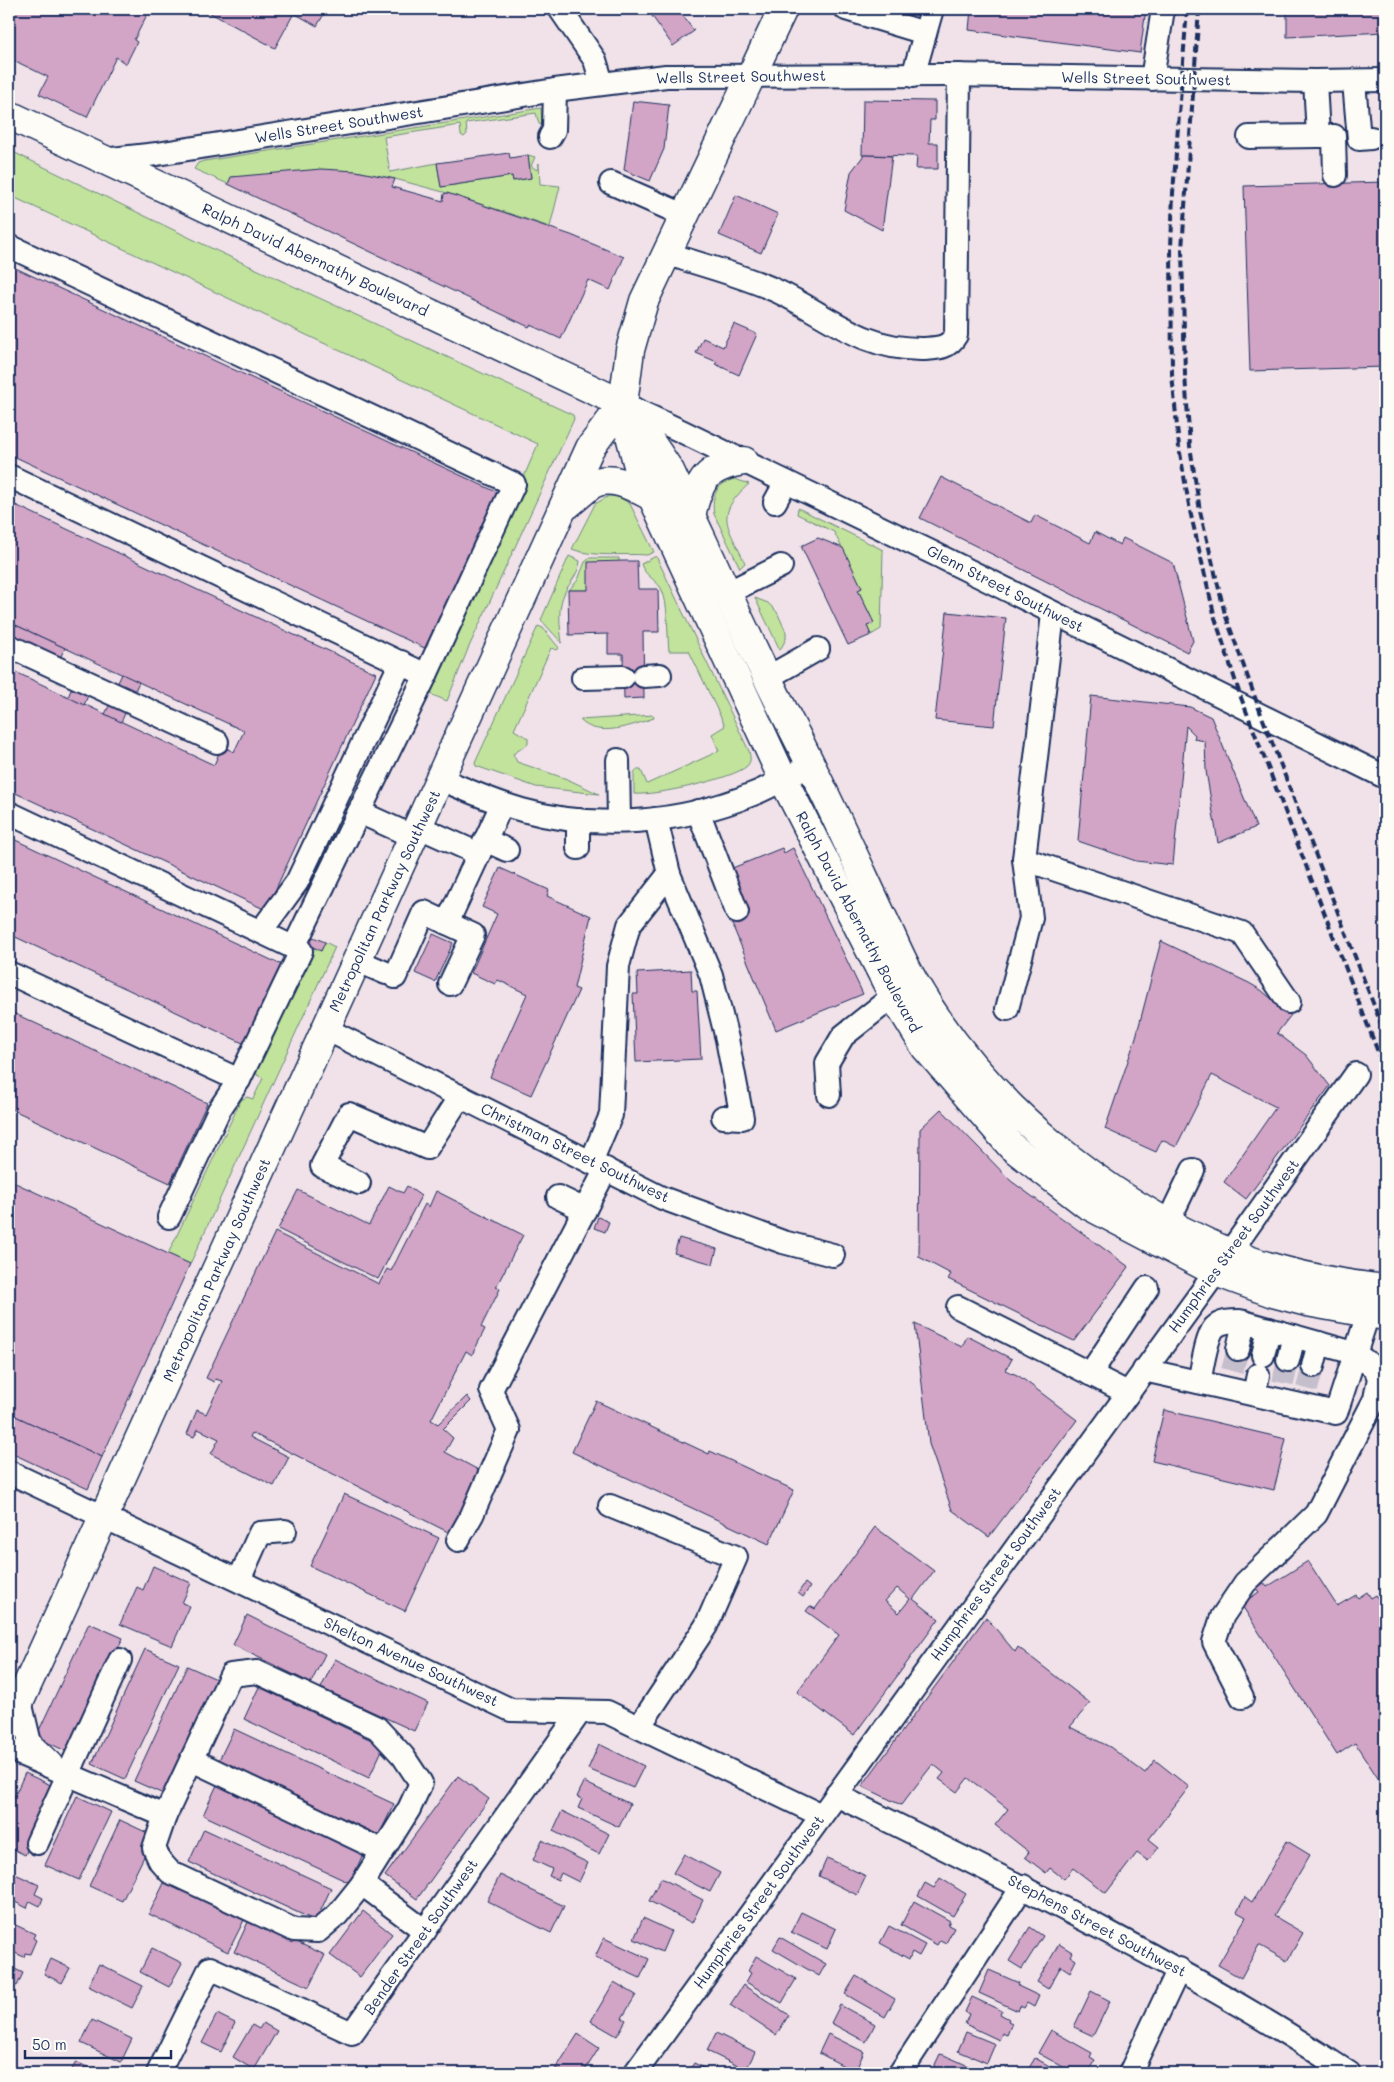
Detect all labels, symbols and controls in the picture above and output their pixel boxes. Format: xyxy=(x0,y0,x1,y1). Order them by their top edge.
street label: Wells Street Southwest xyxy=(656,65,826,87)
street label: Wells Street Southwest xyxy=(1061,67,1231,89)
street label: Wells Street Southwest xyxy=(253,101,424,147)
street label: Ralph David Abernathy Boulevard xyxy=(199,198,432,320)
street label: Glenn Street Southwest xyxy=(924,540,1087,636)
street label: Metropolitan Parkway Southwest xyxy=(324,786,444,1015)
street label: Ralph David Abernathy Boulevard xyxy=(792,808,926,1036)
street label: Christman Street Southwest xyxy=(478,1098,673,1207)
street label: Metropolitan Parkway Southwest xyxy=(158,1155,275,1385)
street label: Humphries Street Southwest xyxy=(1163,1155,1303,1336)
street label: Humphries Street Southwest xyxy=(925,1483,1065,1664)
street label: Shelton Avenue Southwest xyxy=(321,1612,502,1710)
street label: Humphries Street Southwest xyxy=(688,1811,828,1992)
street label: Bender Street Southwest xyxy=(359,1855,482,2018)
street label: Stephens Street Southwest xyxy=(1005,1869,1190,1981)
scale bar xyxy=(25,2027,171,2059)
text: 50 m xyxy=(32,2034,67,2054)

